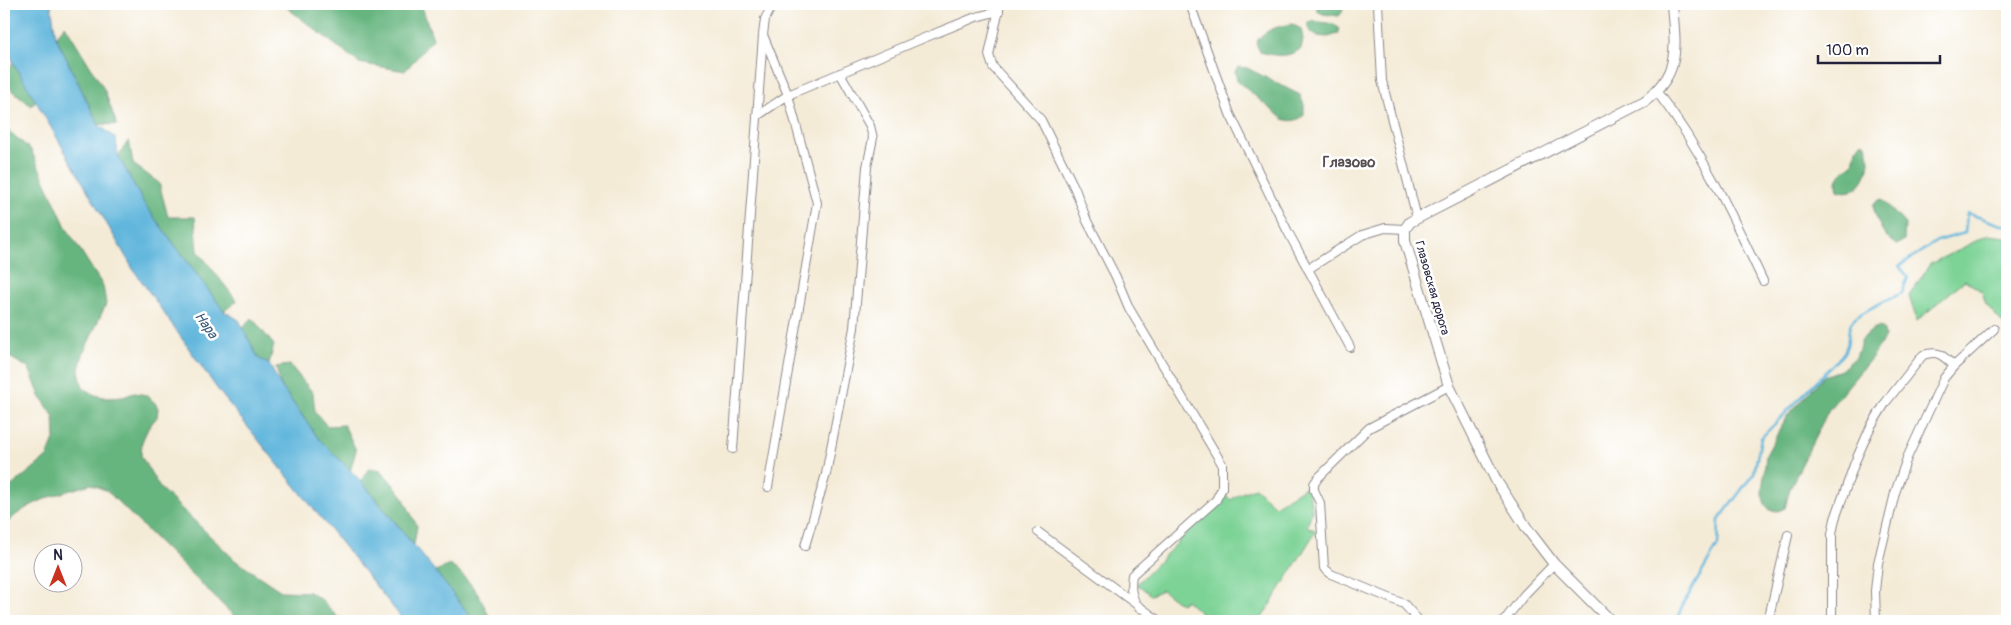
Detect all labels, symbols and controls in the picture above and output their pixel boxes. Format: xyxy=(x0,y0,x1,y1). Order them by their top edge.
scale bar xyxy=(1818,32,1941,64)
text: 100 m xyxy=(1826,41,1869,60)
district label: Глазово xyxy=(1323,153,1375,172)
street label: Глазовская дорога xyxy=(1411,239,1453,337)
water label: Нара xyxy=(191,308,222,343)
north arrow xyxy=(32,542,82,592)
text: N xyxy=(53,547,63,564)

